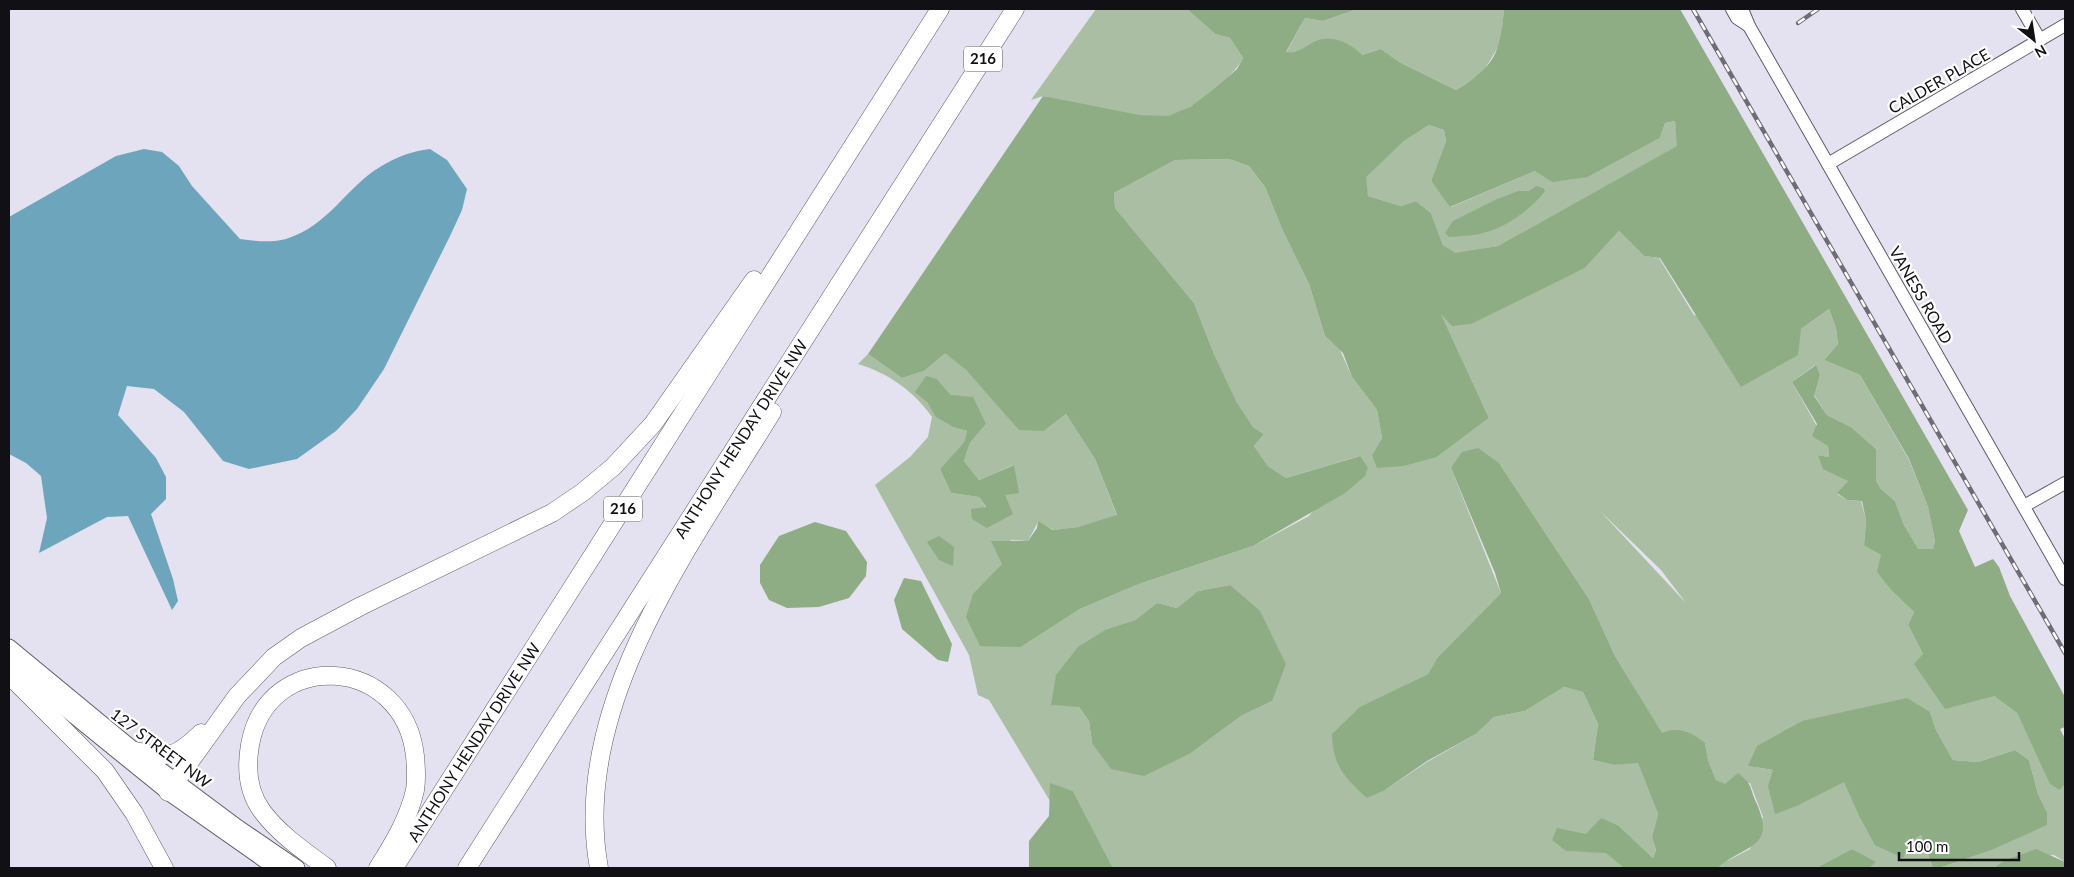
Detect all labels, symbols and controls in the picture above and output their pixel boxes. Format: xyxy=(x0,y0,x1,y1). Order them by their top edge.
north arrow xyxy=(2009,15,2059,65)
text: N xyxy=(2032,42,2050,62)
street label: CALDER PLACE xyxy=(1885,44,1993,117)
road number: 216 xyxy=(964,46,1002,72)
street label: VANESS ROAD xyxy=(1886,243,1957,347)
street label: ANTHONY HENDAY DRIVE NW xyxy=(670,336,811,541)
road number: 216 xyxy=(604,496,642,522)
street label: ANTHONY HENDAY DRIVE NW xyxy=(403,639,544,845)
street label: 127 STREET NW xyxy=(107,704,215,792)
scale bar xyxy=(1899,830,2019,862)
text: 100 m xyxy=(1906,837,1948,855)

